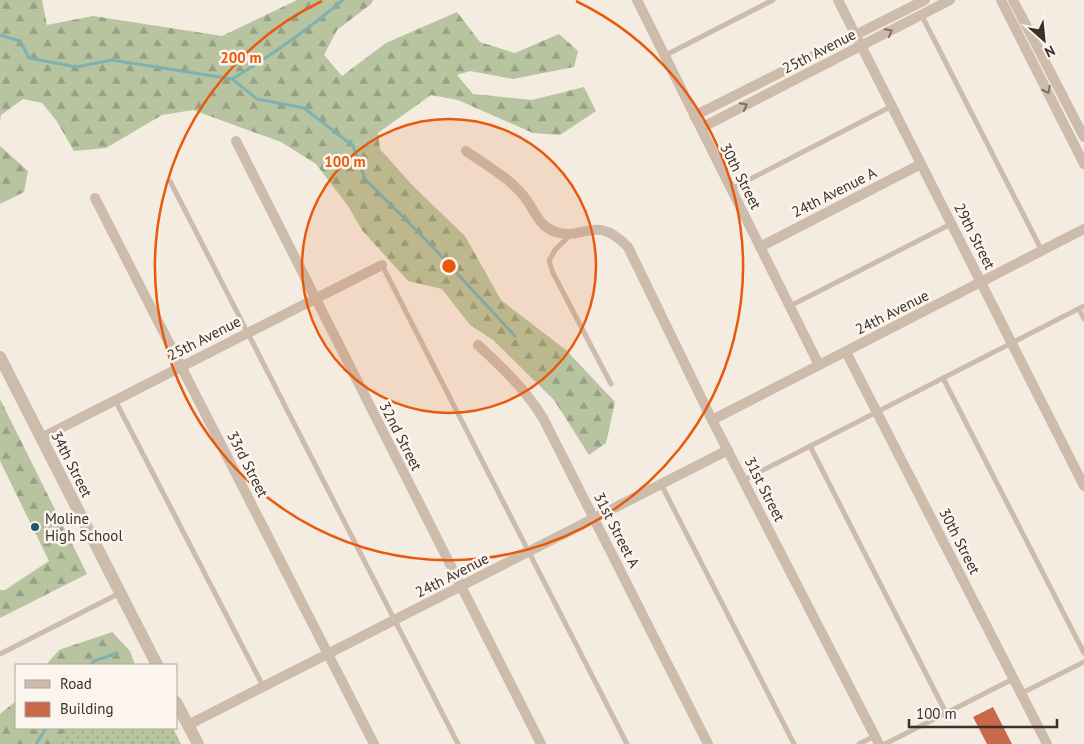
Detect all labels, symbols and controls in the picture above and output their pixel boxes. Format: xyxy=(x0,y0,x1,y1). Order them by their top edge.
north arrow xyxy=(1019,15,1069,65)
street label: 25th Avenue xyxy=(779,24,859,78)
one-way arrow xyxy=(883,28,892,38)
text: N xyxy=(1042,41,1058,62)
text: 200 m xyxy=(220,48,262,67)
one-way arrow xyxy=(1041,85,1051,94)
one-way arrow xyxy=(739,102,748,112)
street label: 30th Street xyxy=(716,140,766,212)
text: 100 m xyxy=(324,152,366,171)
street label: 24th Avenue A xyxy=(789,162,880,221)
street label: 29th Street xyxy=(950,200,1000,272)
centre of rings xyxy=(440,257,458,275)
street label: 24th Avenue xyxy=(852,285,932,339)
street label: 25th Avenue xyxy=(164,311,244,365)
street label: 32nd Street xyxy=(376,398,426,474)
street label: 34th Street xyxy=(47,428,97,500)
street label: 33rd Street xyxy=(223,428,273,500)
street label: 31st Street xyxy=(741,453,789,525)
street label: 31st Street A xyxy=(590,489,644,571)
street label: 30th Street xyxy=(935,505,985,577)
place label: Moline High School xyxy=(45,509,123,545)
marker: Moline High School xyxy=(29,521,41,533)
street label: 24th Avenue xyxy=(412,548,492,602)
legend xyxy=(15,664,178,729)
text: Road xyxy=(60,674,92,693)
scale bar xyxy=(909,696,1056,728)
text: Building xyxy=(60,699,114,718)
text: 100 m xyxy=(916,704,957,723)

